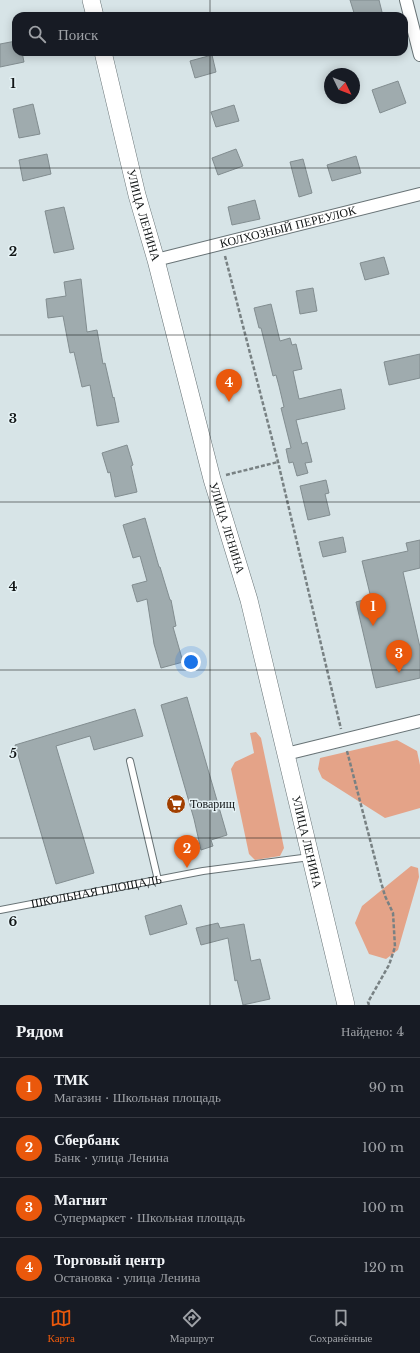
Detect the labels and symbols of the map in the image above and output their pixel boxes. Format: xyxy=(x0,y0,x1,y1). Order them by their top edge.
north arrow xyxy=(324,68,360,104)
text: 1 xyxy=(10,75,16,92)
street label: УЛИЦА ЛЕНИНА xyxy=(124,167,164,263)
street label: КОЛХОЗНЫЙ ПЕРЕУЛОК xyxy=(218,202,358,251)
text: 2 xyxy=(9,243,17,260)
pin: 4 xyxy=(216,369,242,402)
text: 3 xyxy=(9,410,17,427)
street label: УЛИЦА ЛЕНИНА xyxy=(206,480,249,576)
text: 4 xyxy=(9,578,18,595)
pin: 1 xyxy=(360,593,386,626)
pin: 3 xyxy=(386,640,412,673)
your location xyxy=(181,652,201,672)
text: 5 xyxy=(9,745,17,762)
supermarket icon: Товарищ xyxy=(165,793,187,815)
street label: УЛИЦА ЛЕНИНА xyxy=(289,794,326,890)
place label: Товарищ xyxy=(190,796,235,811)
pin: 2 xyxy=(174,835,200,868)
street label: ШКОЛЬНАЯ ПЛОЩАДЬ xyxy=(29,871,163,911)
text: 6 xyxy=(9,913,18,930)

